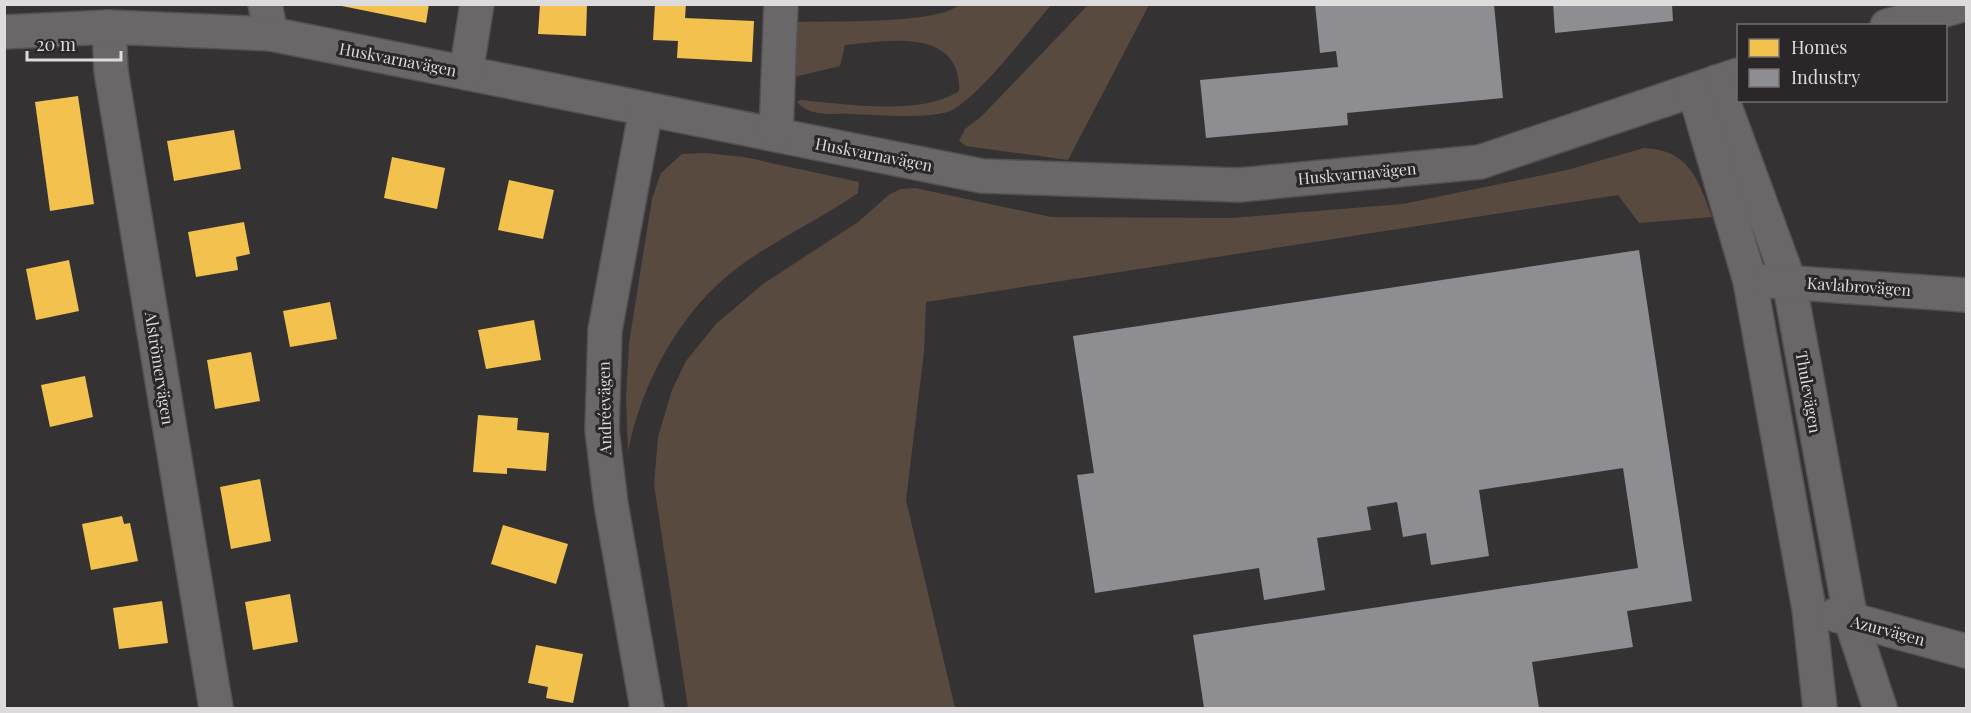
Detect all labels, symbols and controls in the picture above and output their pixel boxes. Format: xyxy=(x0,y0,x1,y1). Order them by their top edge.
scale bar xyxy=(27,24,122,62)
legend xyxy=(1737,24,1947,102)
text: 20 m xyxy=(36,32,76,56)
text: Homes xyxy=(1791,35,1847,59)
street label: Huskvarnavägen xyxy=(338,37,459,81)
text: Industry xyxy=(1791,65,1860,89)
street label: Huskvarnavägen xyxy=(814,132,935,176)
street label: Huskvarnavägen xyxy=(1297,157,1418,189)
street label: Kavlabrovägen xyxy=(1806,272,1912,300)
street label: Alströmervägen xyxy=(141,309,179,426)
street label: Thulevägen xyxy=(1791,349,1827,435)
street label: Andréevägen xyxy=(593,361,615,456)
street label: Azurvägen xyxy=(1848,610,1928,650)

